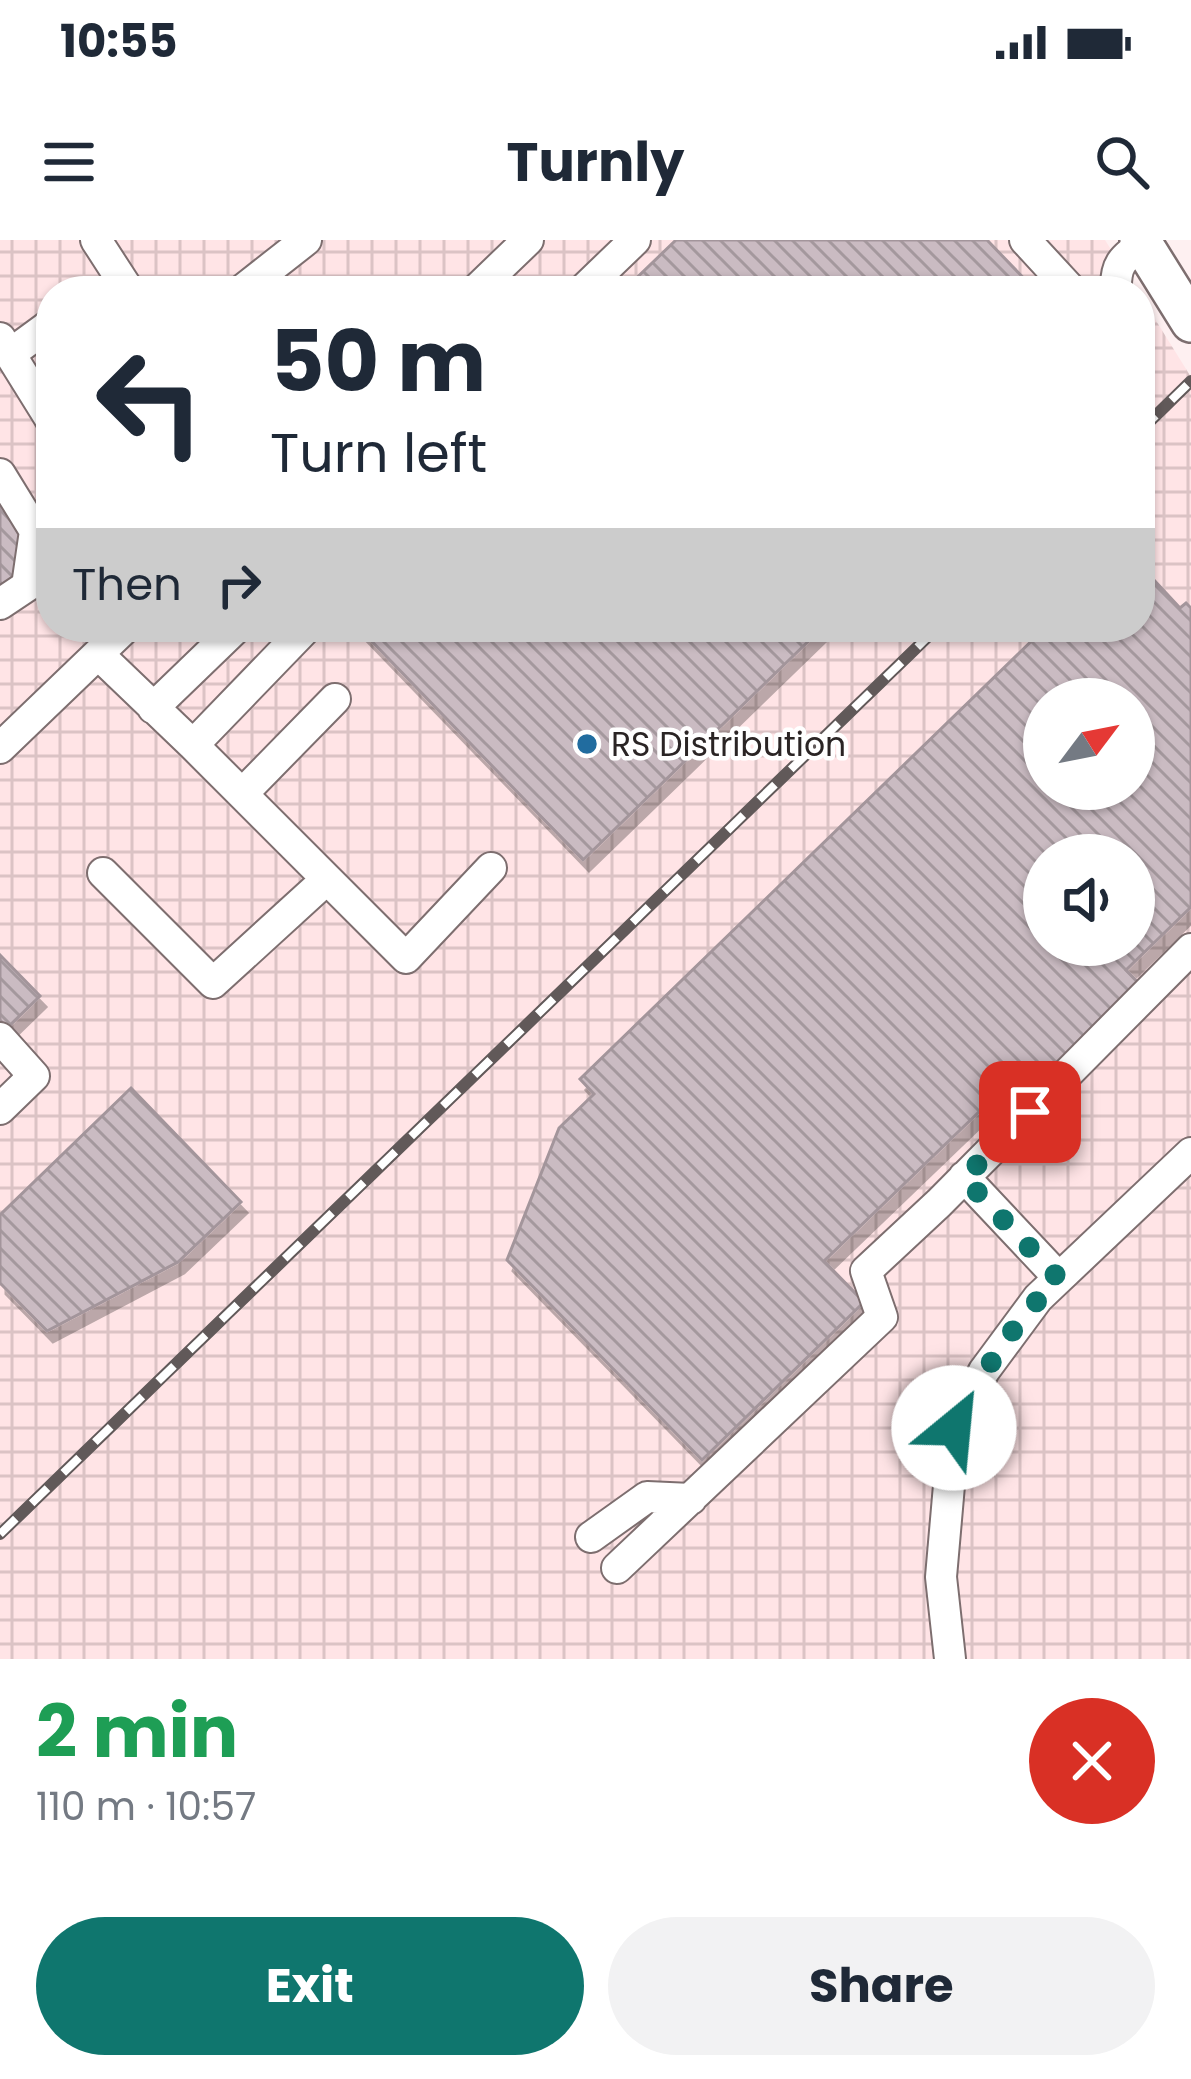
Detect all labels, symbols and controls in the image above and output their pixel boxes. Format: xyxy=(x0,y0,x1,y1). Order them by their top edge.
text: 10:55 xyxy=(60,10,178,73)
text: Turnly xyxy=(507,124,684,200)
icon: menu xyxy=(36,129,102,195)
icon: search xyxy=(1089,129,1155,195)
text: 50 m xyxy=(270,303,486,420)
icon: left xyxy=(72,324,228,480)
text: Turn left xyxy=(270,415,487,491)
icon: right xyxy=(206,552,272,618)
text: Then xyxy=(72,553,182,616)
north arrow xyxy=(1023,678,1155,810)
map controls xyxy=(1023,678,1155,966)
place label: RS Distribution xyxy=(611,721,846,768)
marker: RS Distribution xyxy=(574,731,600,757)
button: sound xyxy=(1023,834,1155,966)
pin xyxy=(979,1061,1081,1163)
icon: arrive xyxy=(997,1079,1063,1145)
position arrow xyxy=(891,1365,1017,1491)
text: 2 min xyxy=(36,1681,238,1782)
button: close xyxy=(1029,1698,1155,1824)
text: 110 m · 10:57 xyxy=(36,1779,256,1834)
button: Exit xyxy=(36,1917,584,2055)
button: Share xyxy=(608,1917,1155,2055)

